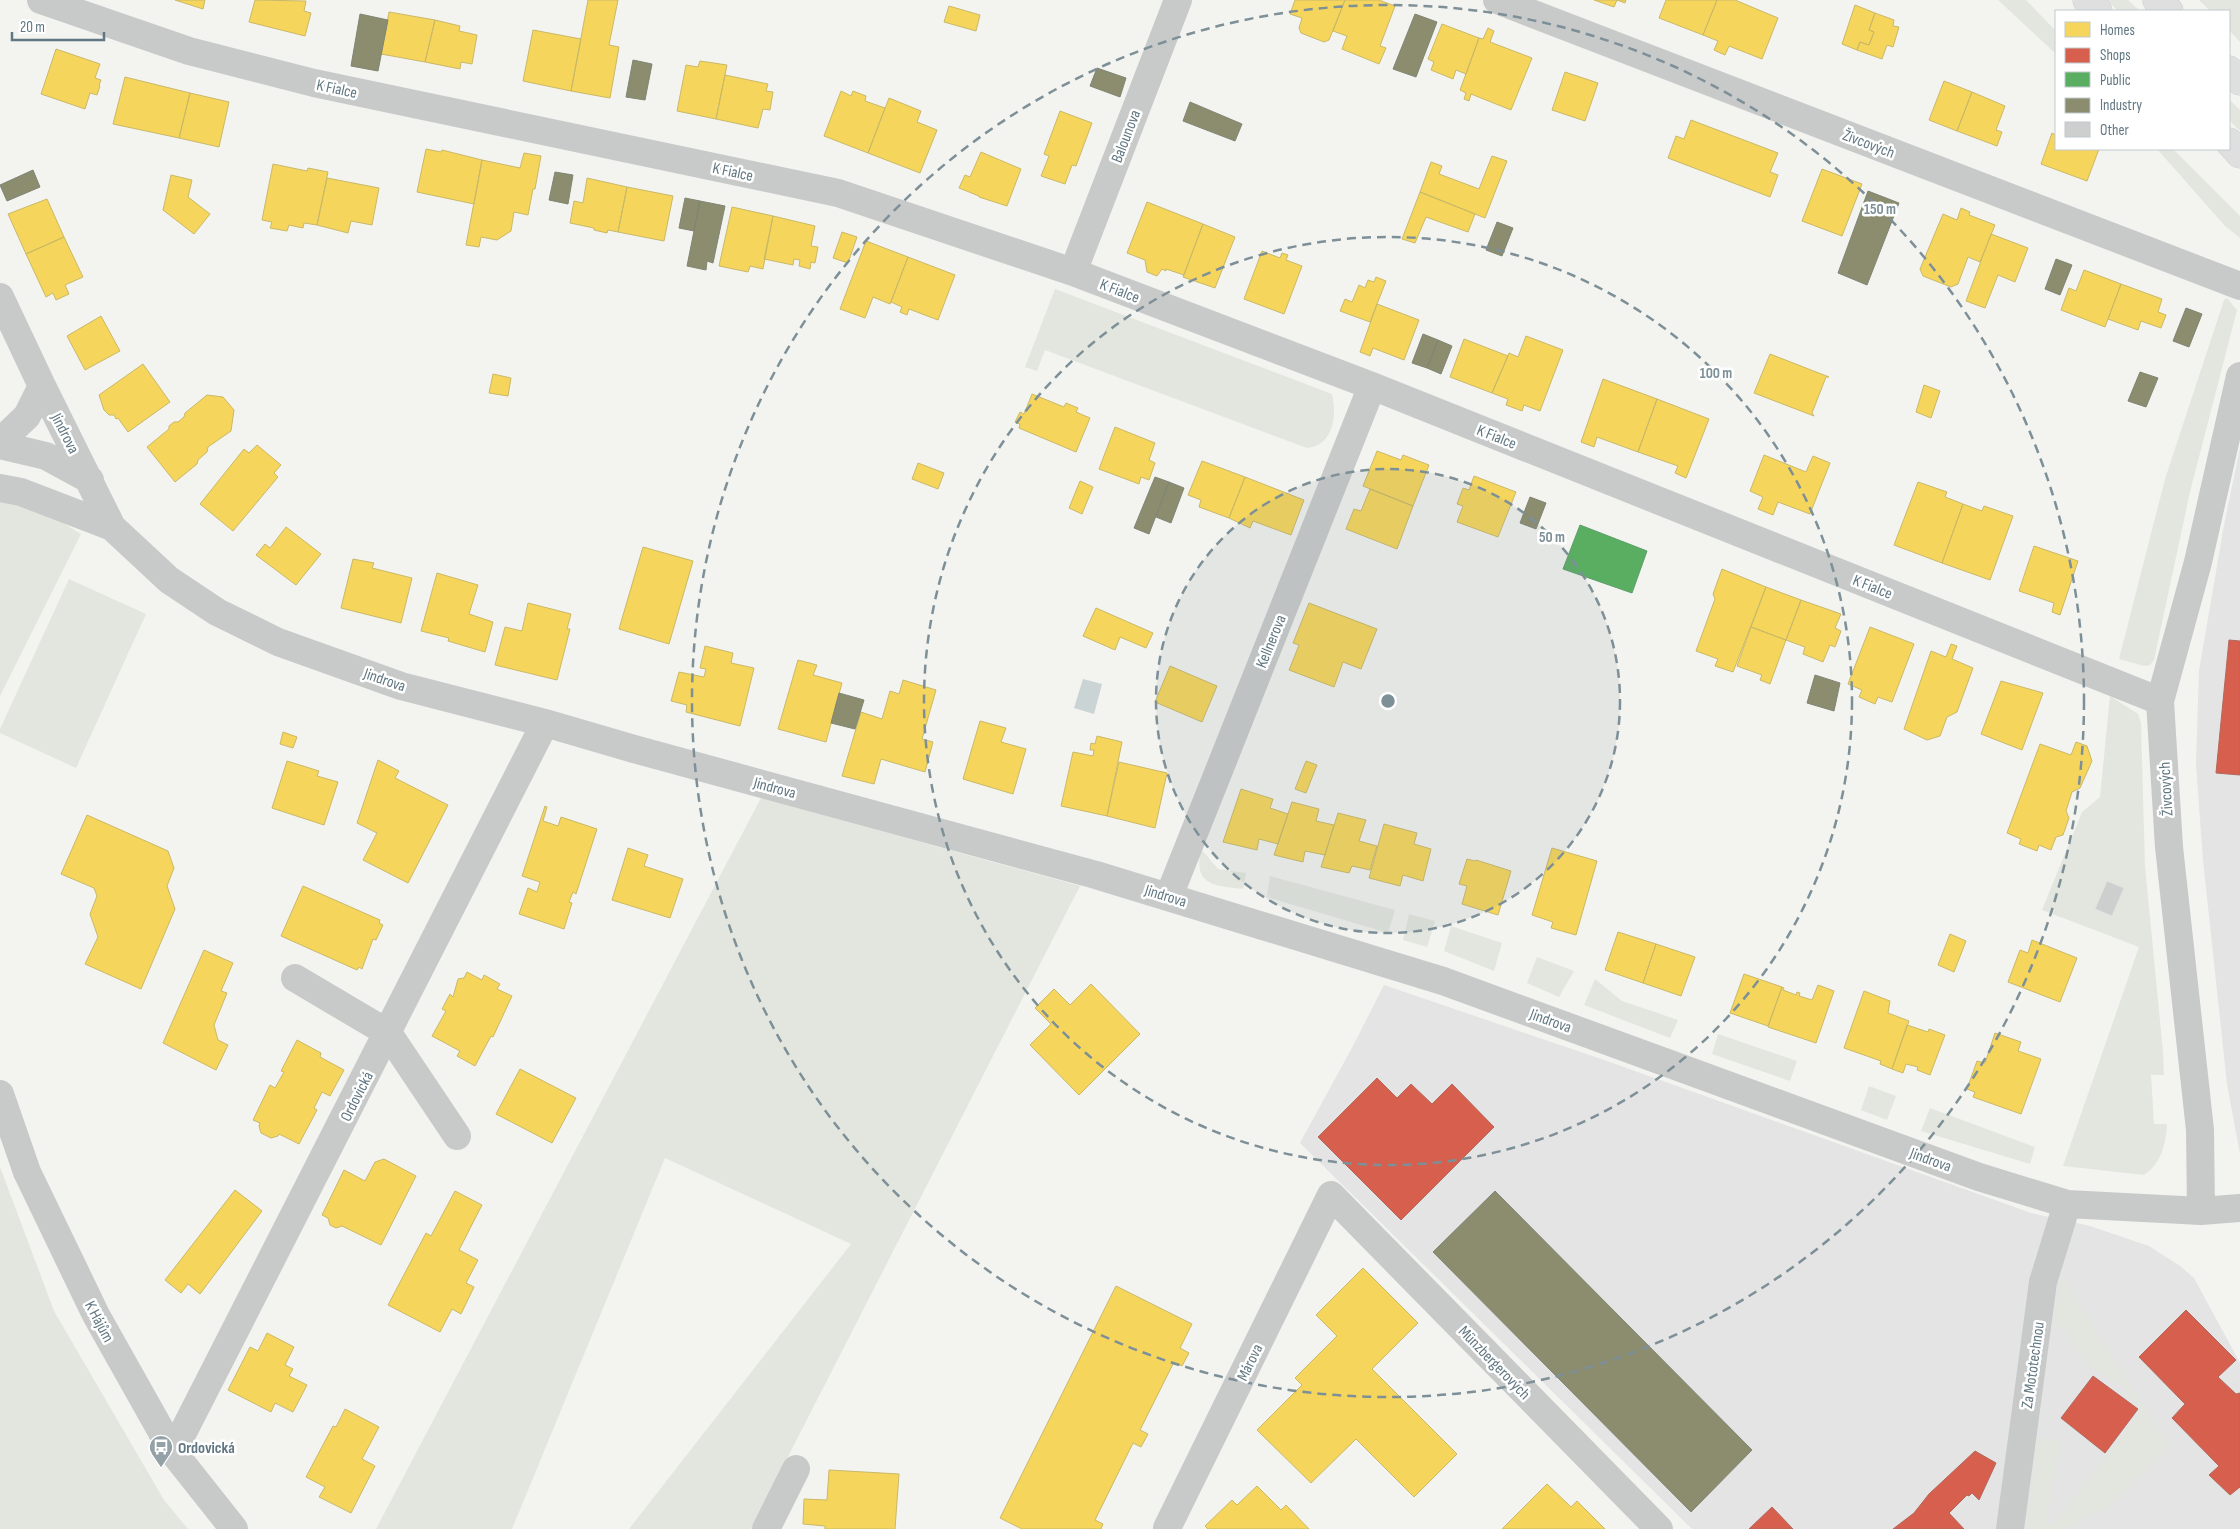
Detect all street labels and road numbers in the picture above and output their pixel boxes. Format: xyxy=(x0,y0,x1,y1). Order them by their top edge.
street label: K Fialce xyxy=(315,76,359,103)
street label: Balounova xyxy=(1108,107,1145,166)
street label: Živcových xyxy=(1840,126,1897,163)
street label: K Fialce xyxy=(711,159,755,186)
street label: K Fialce xyxy=(1097,275,1142,308)
street label: Jindrova xyxy=(46,409,83,457)
street label: K Fialce xyxy=(1474,421,1519,454)
street label: K Fialce xyxy=(1850,571,1895,604)
street label: Kellnerova xyxy=(1252,612,1291,671)
street label: Jindrova xyxy=(360,664,408,696)
street label: Živcových xyxy=(2156,761,2177,816)
street label: Jindrova xyxy=(751,773,798,803)
street label: Jindrova xyxy=(1141,881,1189,912)
street label: Jindrova xyxy=(1526,1005,1574,1038)
street label: Ordovická xyxy=(337,1069,378,1125)
street label: Jindrova xyxy=(1906,1144,1954,1177)
street label: K Hájům xyxy=(80,1298,117,1346)
street label: Za Mototechnou xyxy=(2018,1321,2049,1410)
street label: Münzbergerových xyxy=(1454,1322,1534,1404)
street label: Márova xyxy=(1233,1341,1267,1384)

